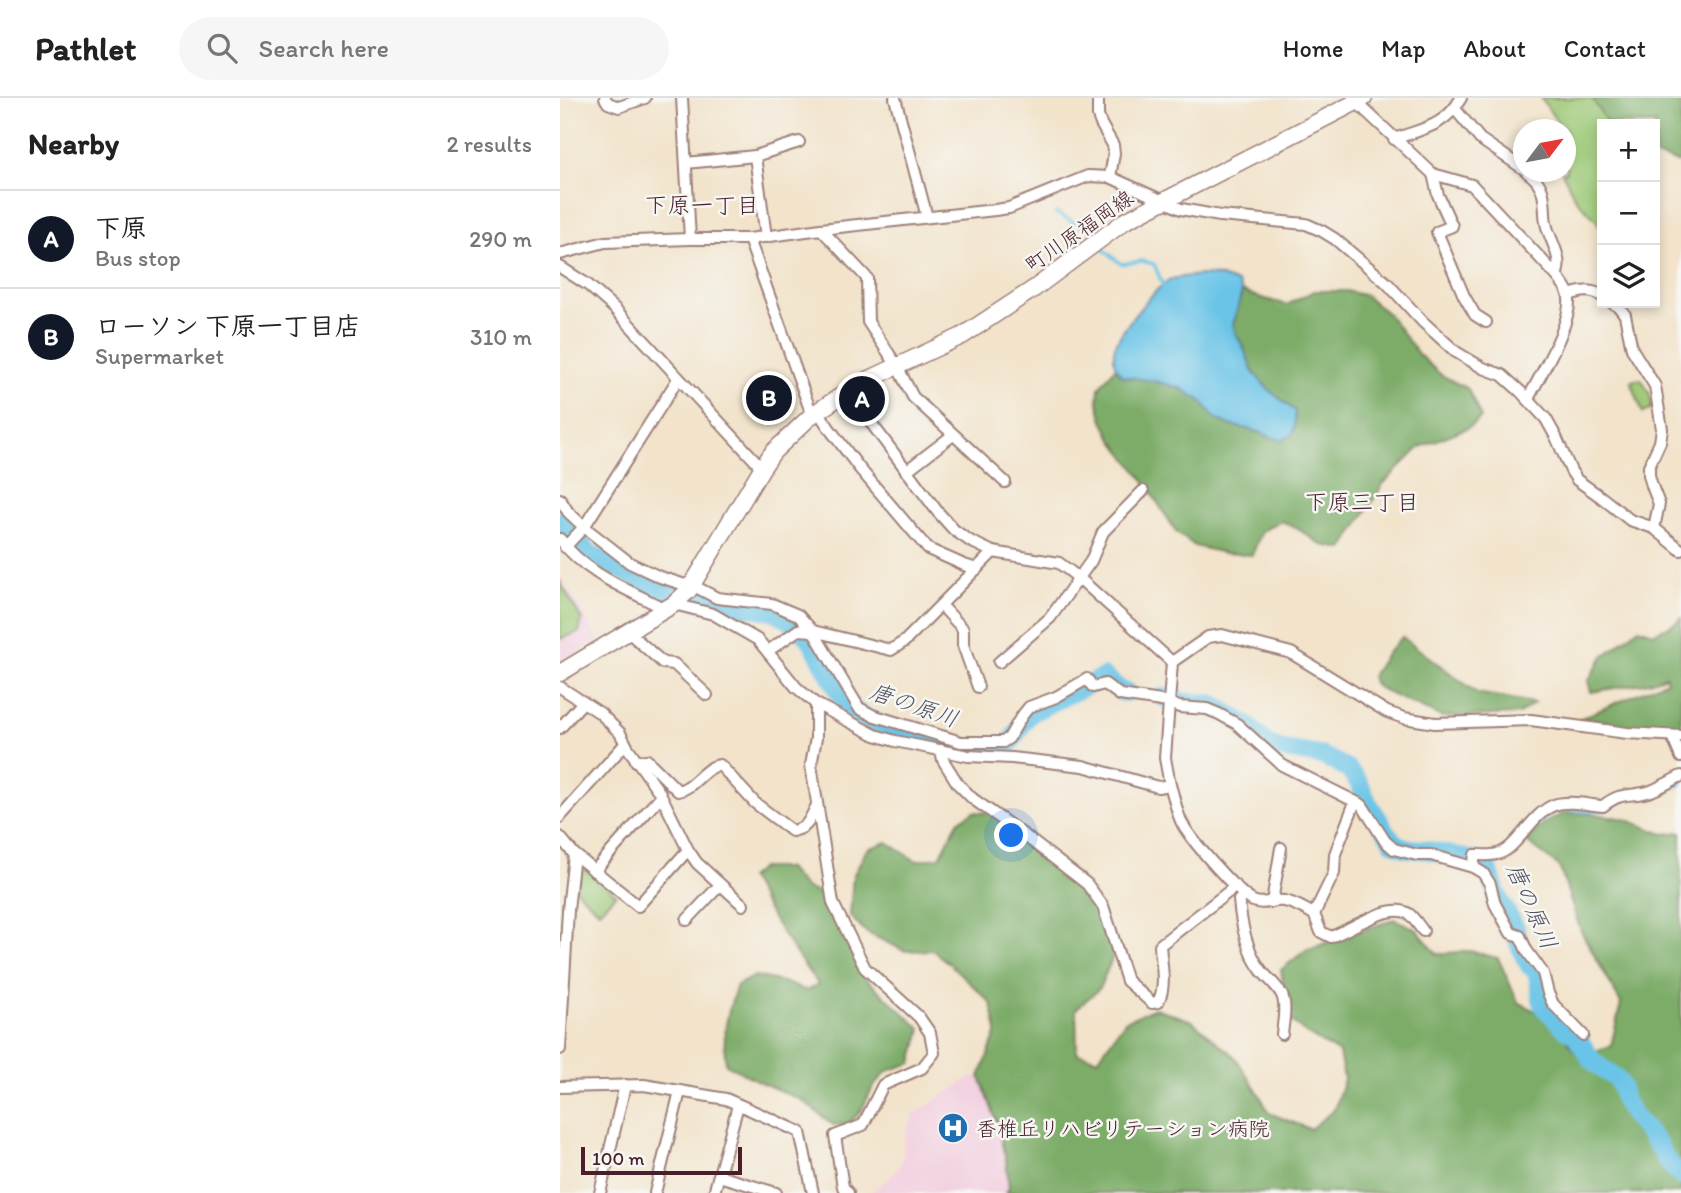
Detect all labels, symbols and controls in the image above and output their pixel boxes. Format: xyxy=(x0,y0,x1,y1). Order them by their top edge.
search box xyxy=(179,17,669,80)
text: Pathlet xyxy=(35,29,137,68)
icon: search xyxy=(203,29,241,67)
text: Search here xyxy=(259,32,389,64)
text: Home xyxy=(1283,34,1343,63)
text: Map xyxy=(1381,34,1425,63)
text: About xyxy=(1463,34,1526,63)
text: Contact xyxy=(1564,34,1646,63)
north arrow xyxy=(1513,119,1576,182)
map controls xyxy=(1597,119,1660,308)
button: + xyxy=(1597,119,1660,182)
text: Nearby xyxy=(28,125,119,162)
text: 2 results xyxy=(446,130,532,158)
button: − xyxy=(1597,182,1660,245)
street label: 町川原福岡線 xyxy=(1020,185,1138,277)
district label: 下原一丁目 xyxy=(645,191,760,219)
text: 下原 xyxy=(95,212,147,244)
text: A xyxy=(44,225,58,253)
text: 290 m xyxy=(469,225,532,253)
text: Bus stop xyxy=(95,244,181,272)
button: layers xyxy=(1597,245,1660,308)
text: ローソン 下原一丁目店 xyxy=(95,310,361,342)
text: B xyxy=(44,323,58,351)
text: 310 m xyxy=(470,323,532,351)
text: Supermarket xyxy=(95,342,224,370)
pin: B xyxy=(746,372,792,424)
pin: A xyxy=(839,373,885,425)
district label: 下原三丁目 xyxy=(1305,488,1420,516)
water label: 唐の原川 xyxy=(866,677,962,733)
your location xyxy=(994,818,1028,852)
water label: 唐の原川 xyxy=(1501,858,1563,954)
hospital icon: 香椎丘リハビリテーション病院 xyxy=(936,1111,970,1145)
place label: 香椎丘リハビリテーション病院 xyxy=(976,1116,1270,1141)
scale bar xyxy=(581,1144,742,1176)
text: 100 m xyxy=(592,1147,644,1170)

